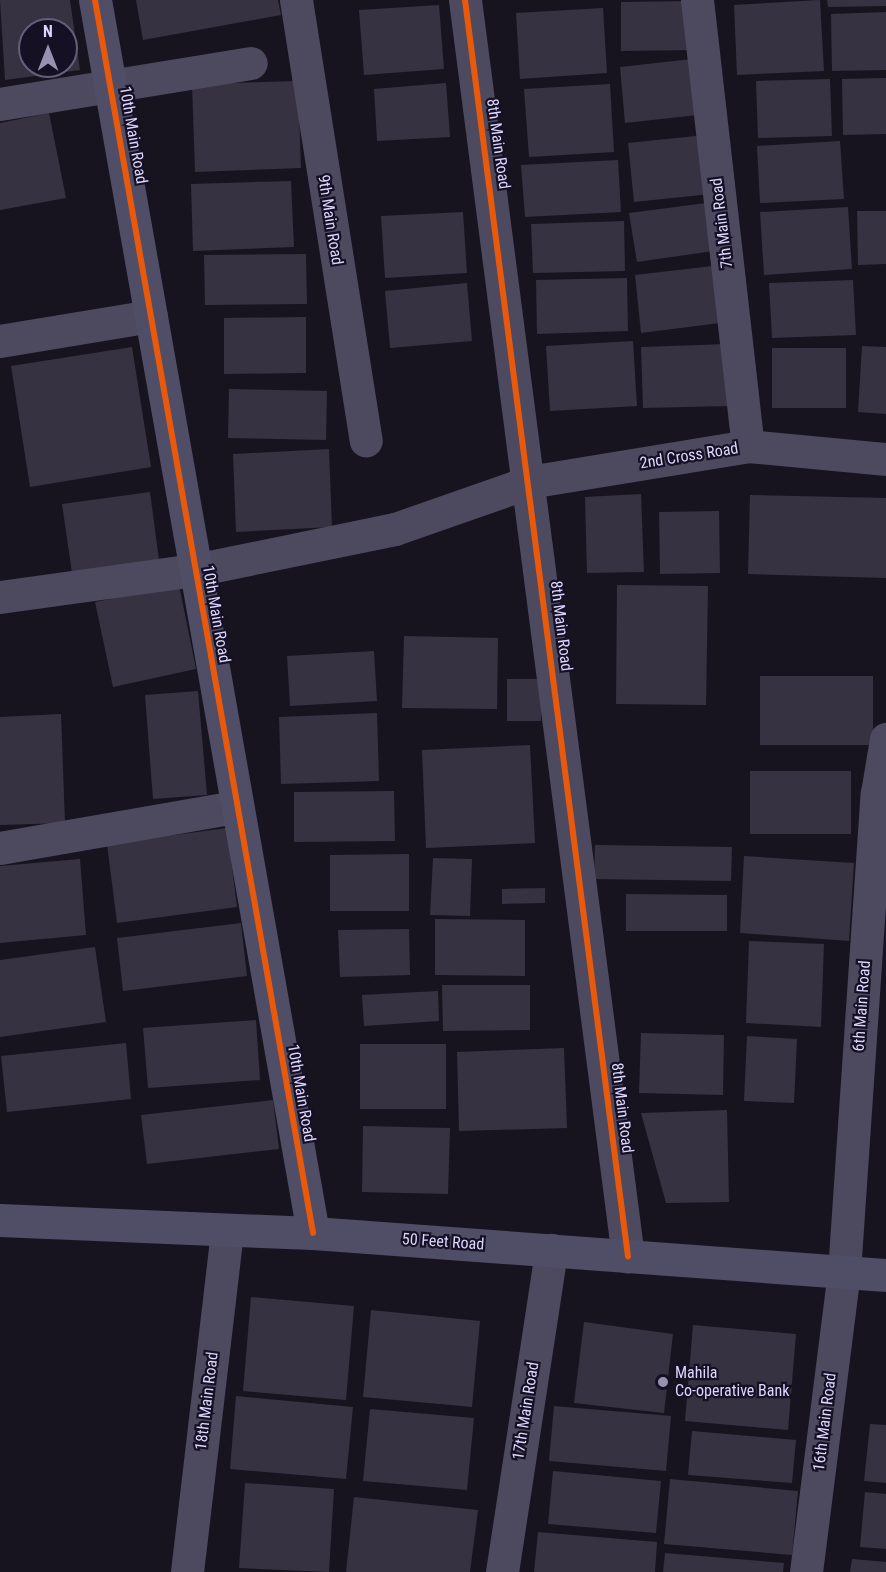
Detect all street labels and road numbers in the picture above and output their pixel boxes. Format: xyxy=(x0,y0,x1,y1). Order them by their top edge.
street label: 10th Main Road xyxy=(115,85,151,185)
street label: 8th Main Road xyxy=(482,98,514,190)
street label: 9th Main Road xyxy=(313,174,347,266)
street label: 7th Main Road xyxy=(707,177,737,269)
street label: 2nd Cross Road xyxy=(638,439,740,473)
street label: 10th Main Road xyxy=(198,564,234,664)
street label: 8th Main Road xyxy=(546,580,576,672)
street label: 6th Main Road xyxy=(849,960,875,1052)
street label: 10th Main Road xyxy=(283,1043,319,1143)
street label: 8th Main Road xyxy=(607,1062,637,1154)
street label: 50 Feet Road xyxy=(401,1230,485,1254)
street label: 18th Main Road xyxy=(191,1351,223,1451)
street label: 17th Main Road xyxy=(509,1361,543,1461)
street label: 16th Main Road xyxy=(809,1372,841,1472)

